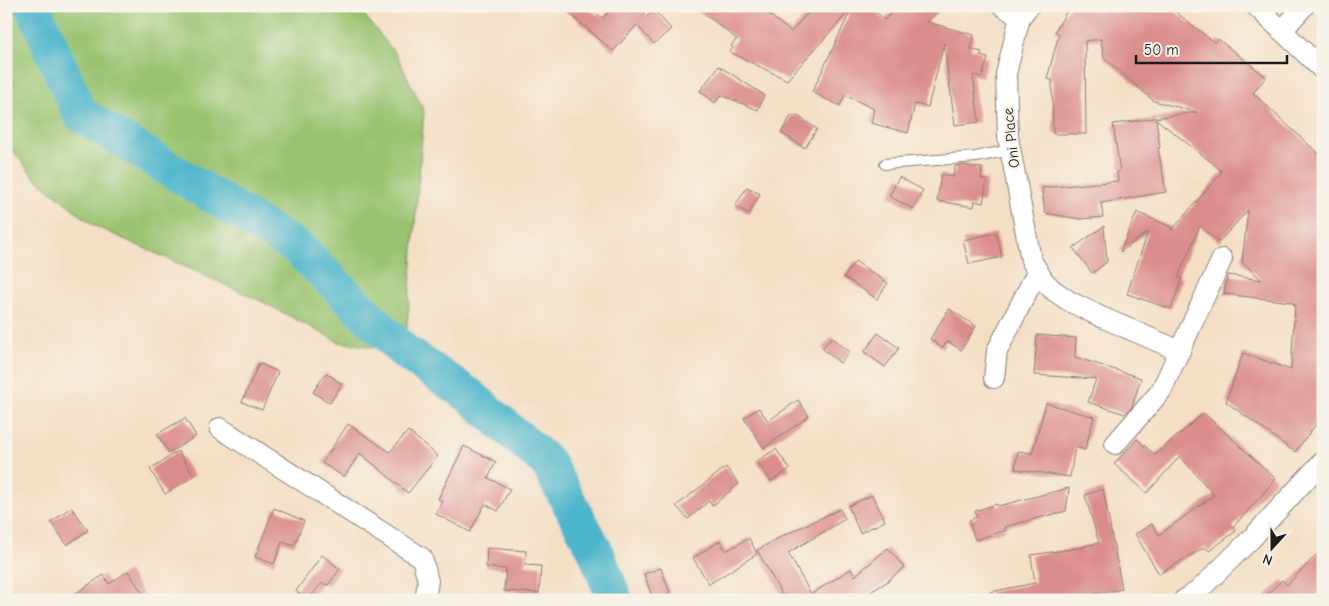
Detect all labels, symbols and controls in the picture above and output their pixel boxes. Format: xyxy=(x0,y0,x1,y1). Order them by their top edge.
scale bar xyxy=(1136,32,1288,64)
text: 50 m xyxy=(1144,41,1179,59)
street label: Oni Place xyxy=(999,106,1023,169)
north arrow xyxy=(1246,524,1296,574)
text: N xyxy=(1260,550,1275,569)

